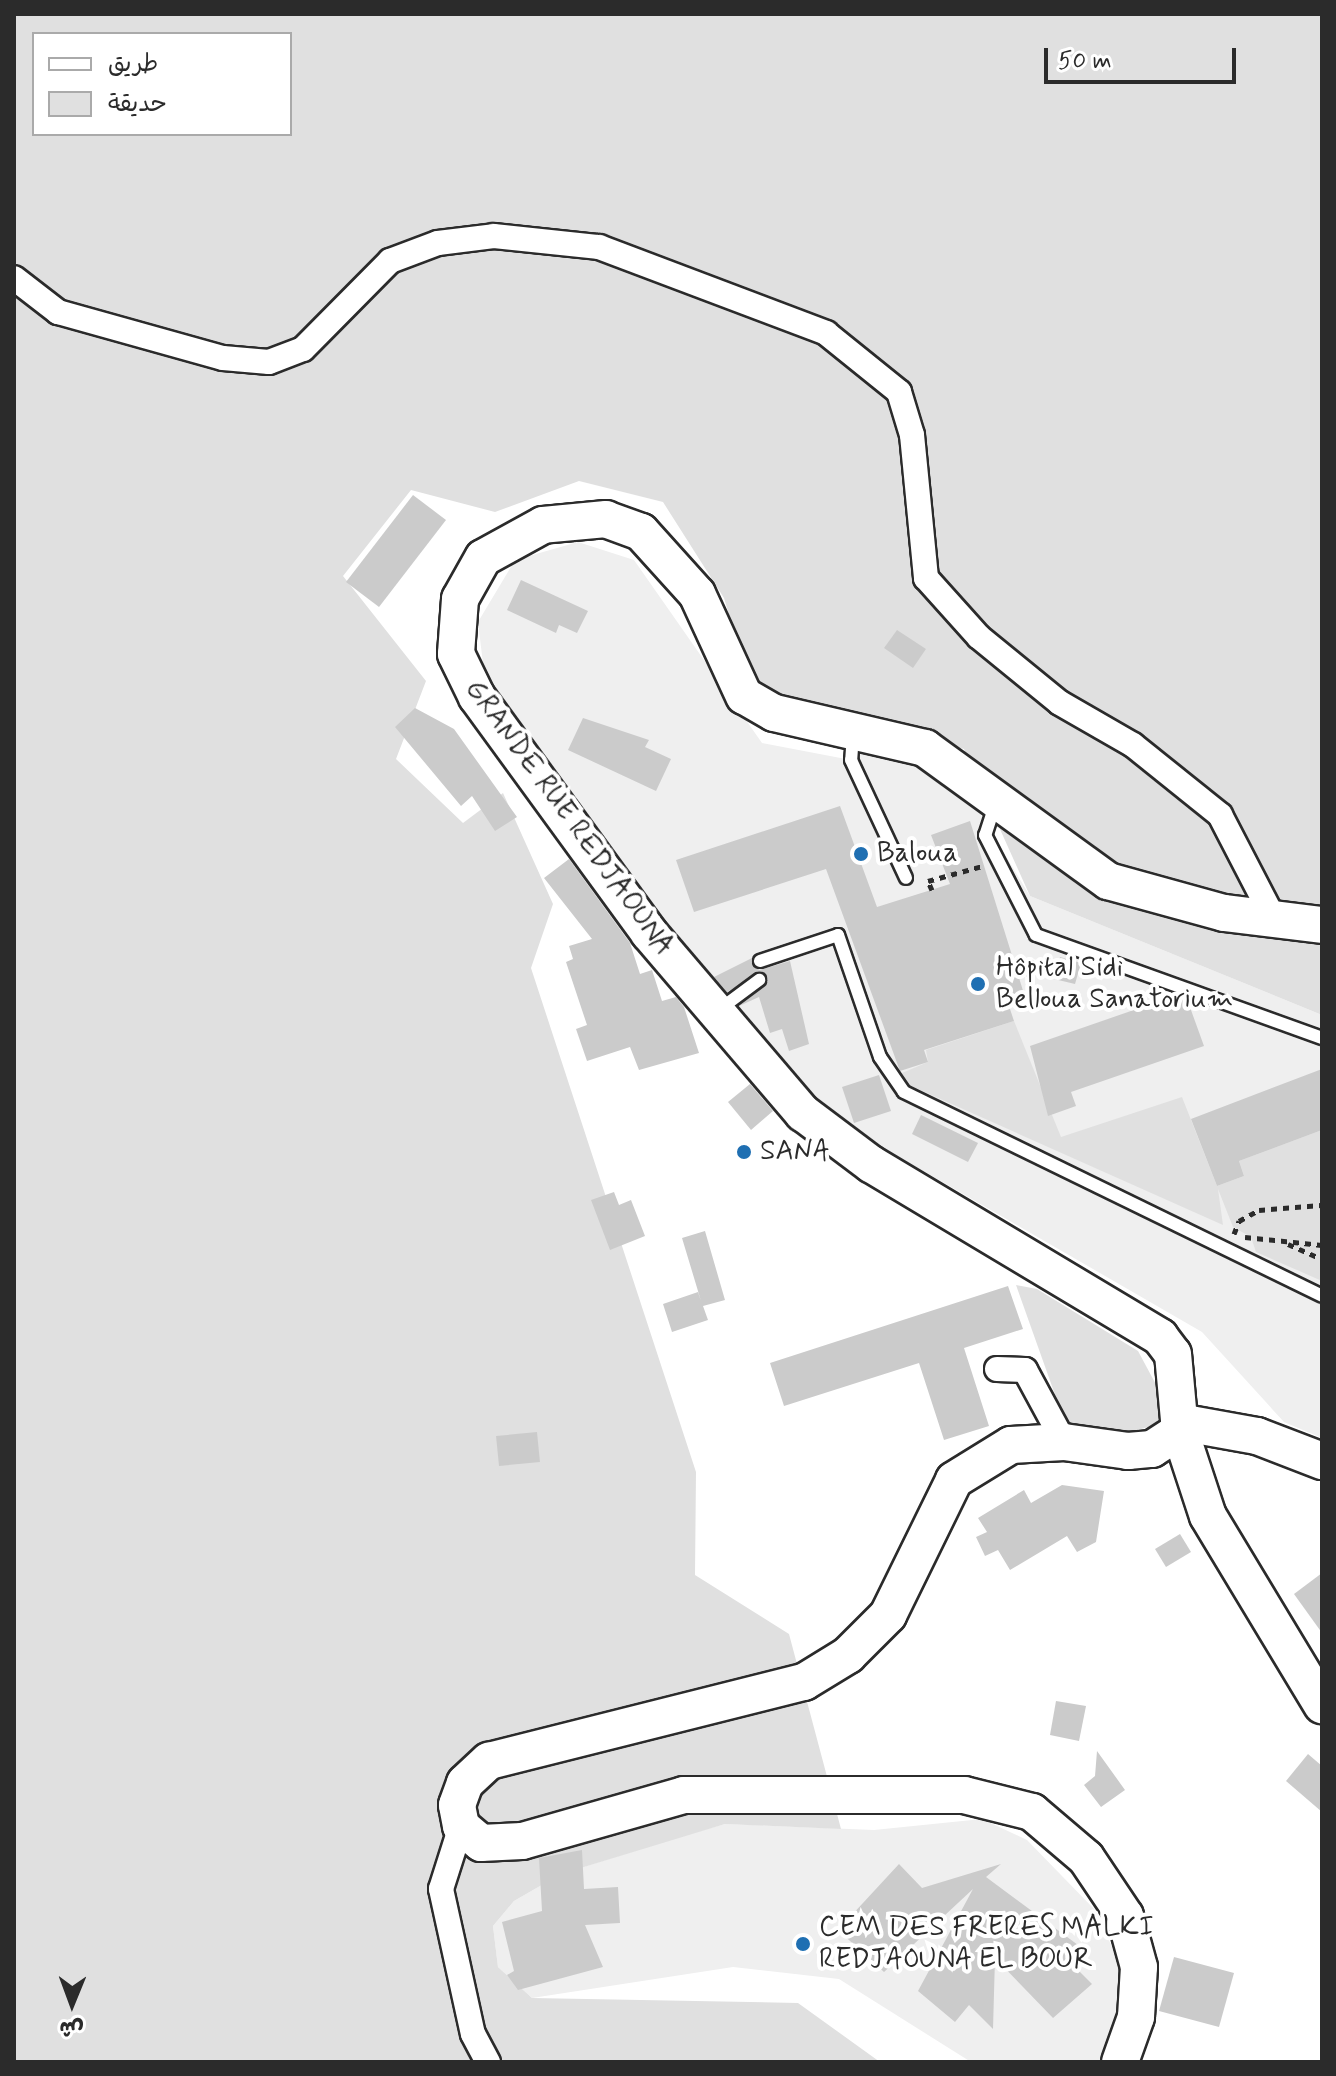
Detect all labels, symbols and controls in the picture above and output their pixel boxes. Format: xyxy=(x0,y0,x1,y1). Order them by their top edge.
legend xyxy=(32,32,292,136)
scale bar xyxy=(1048,32,1240,82)
text: 50 m xyxy=(1058,46,1112,77)
text: طريق xyxy=(108,49,158,80)
text: حديقة xyxy=(108,89,167,120)
street label: GRANDE RUE REDJAOUNA xyxy=(458,674,680,962)
place label: Baloua xyxy=(877,837,958,871)
marker: Baloua xyxy=(852,845,870,863)
place label: Hôpital Sidi Belloua Sanatorium xyxy=(996,951,1223,1017)
marker: Hôpital Sidi Belloua Sanatorium xyxy=(967,973,989,995)
place label: SANA xyxy=(760,1135,830,1169)
marker: SANA xyxy=(735,1143,753,1161)
place label: CEM DES FRERES MALKI REDJAOUNA EL BOUR xyxy=(819,1911,1145,1977)
marker: CEM DES FRERES MALKI REDJAOUNA EL BOUR xyxy=(794,1935,812,1953)
north arrow xyxy=(32,1964,112,2044)
text: ش xyxy=(59,2014,84,2042)

